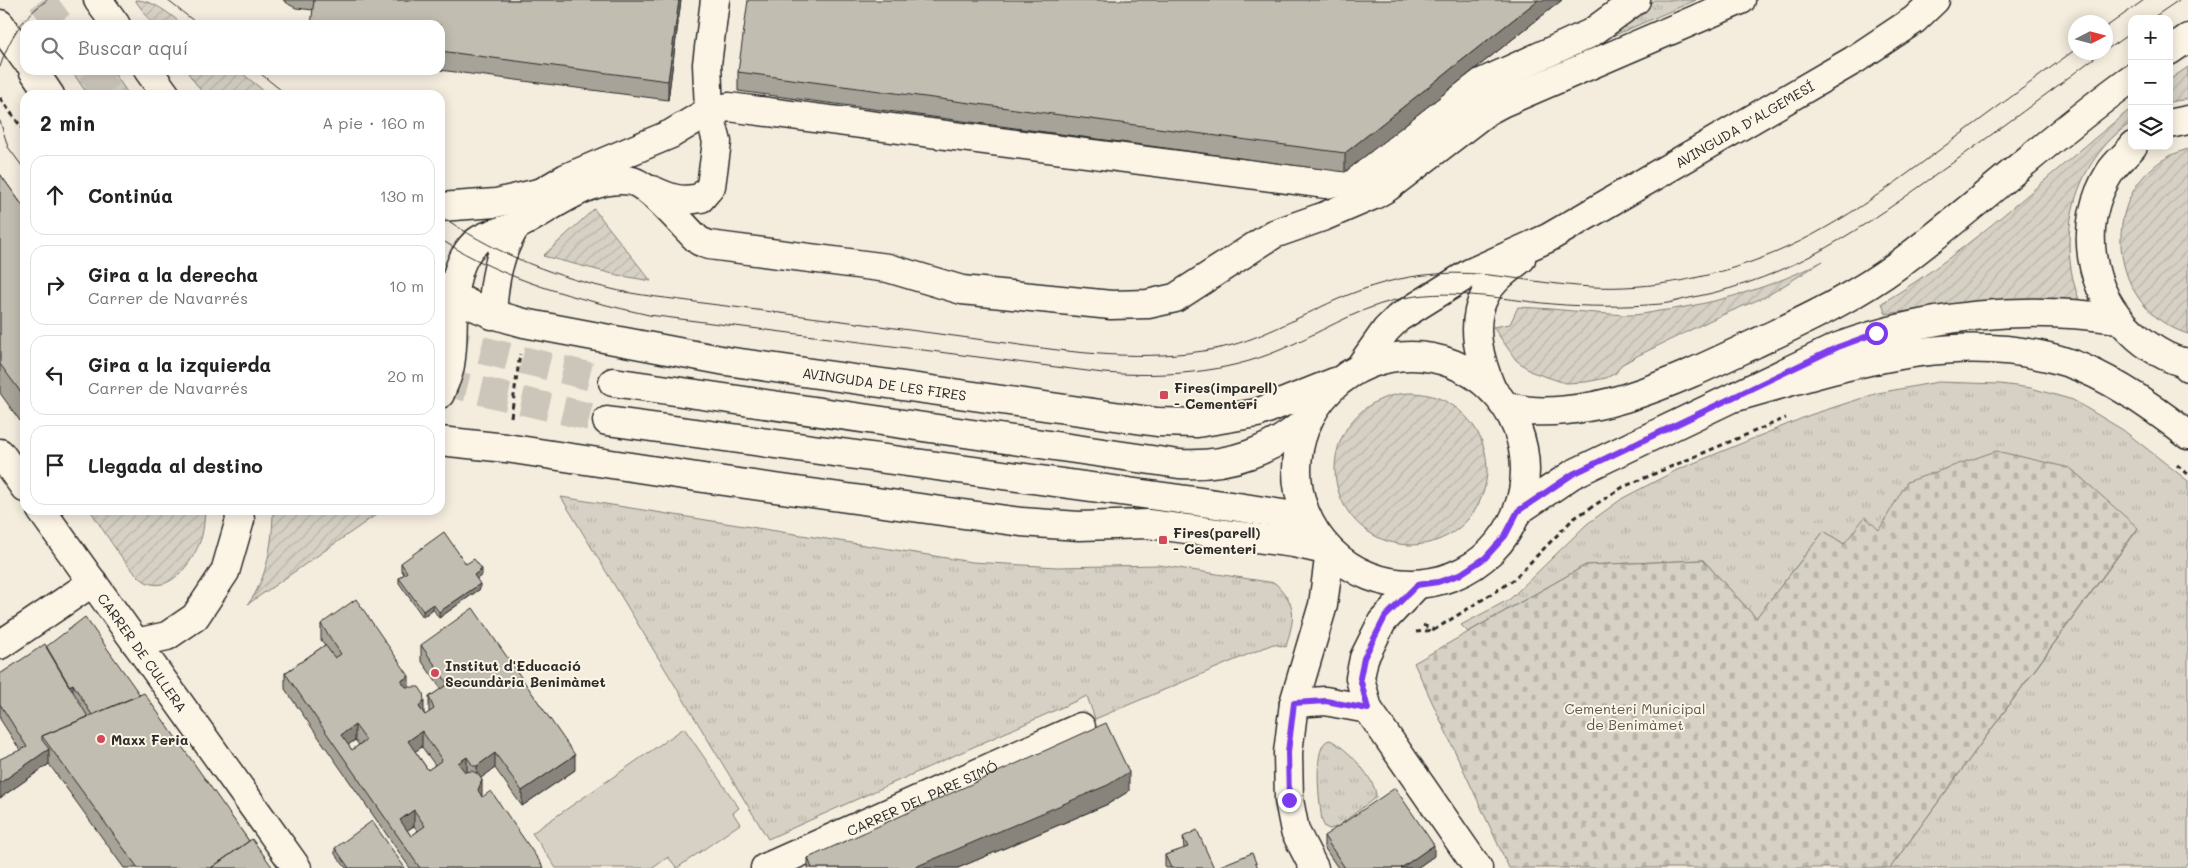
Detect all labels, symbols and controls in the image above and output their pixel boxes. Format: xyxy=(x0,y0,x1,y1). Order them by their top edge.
north arrow xyxy=(2068,15,2113,60)
map controls xyxy=(2128,15,2173,150)
button: + xyxy=(2128,15,2173,60)
search box xyxy=(20,20,445,75)
icon: search xyxy=(38,34,66,62)
text: Buscar aquí xyxy=(78,35,188,60)
button: − xyxy=(2128,60,2173,105)
street label: AVINGUDA D'ALGEMESÍ xyxy=(1671,76,1817,172)
button: layers xyxy=(2128,105,2173,150)
text: 2 min xyxy=(40,109,95,136)
text: A pie · 160 m xyxy=(322,112,425,133)
icon: ahead xyxy=(41,181,69,209)
text: Continúa xyxy=(88,183,173,208)
text: 130 m xyxy=(380,185,424,206)
text: Gira a la derecha xyxy=(88,262,258,287)
icon: right xyxy=(41,271,69,299)
text: 10 m xyxy=(389,275,424,296)
text: Carrer de Navarrés xyxy=(88,287,248,308)
route start xyxy=(1865,322,1888,345)
text: Gira a la izquierda xyxy=(88,352,271,377)
icon: left xyxy=(41,361,69,389)
street label: AVINGUDA DE LES FIRES xyxy=(801,362,968,404)
text: 20 m xyxy=(387,365,424,386)
text: Carrer de Navarrés xyxy=(88,377,248,398)
place label: Fires(imparell) - Cementeri xyxy=(1174,378,1277,413)
marker: Fires(imparell) - Cementeri xyxy=(1158,389,1170,401)
icon: arrive xyxy=(41,451,69,479)
text: Llegada al destino xyxy=(88,453,263,478)
place label: Fires(parell) - Cementeri xyxy=(1173,523,1261,558)
marker: Fires(parell) - Cementeri xyxy=(1157,534,1169,546)
street label: CARRER DE CULLERA xyxy=(94,589,192,716)
place label: Institut d'Educació Secundària Benimàmet xyxy=(445,656,606,691)
marker: Institut d'Educació Secundària Benimàmet xyxy=(429,667,441,679)
park label: Cementeri Municipal de Benimàmet xyxy=(1564,699,1706,734)
place label: Maxx Feria xyxy=(111,730,189,749)
marker: Maxx Feria xyxy=(95,733,107,745)
street label: CARRER DEL PARE SIMÓ xyxy=(843,756,1001,840)
route end xyxy=(1278,789,1301,812)

